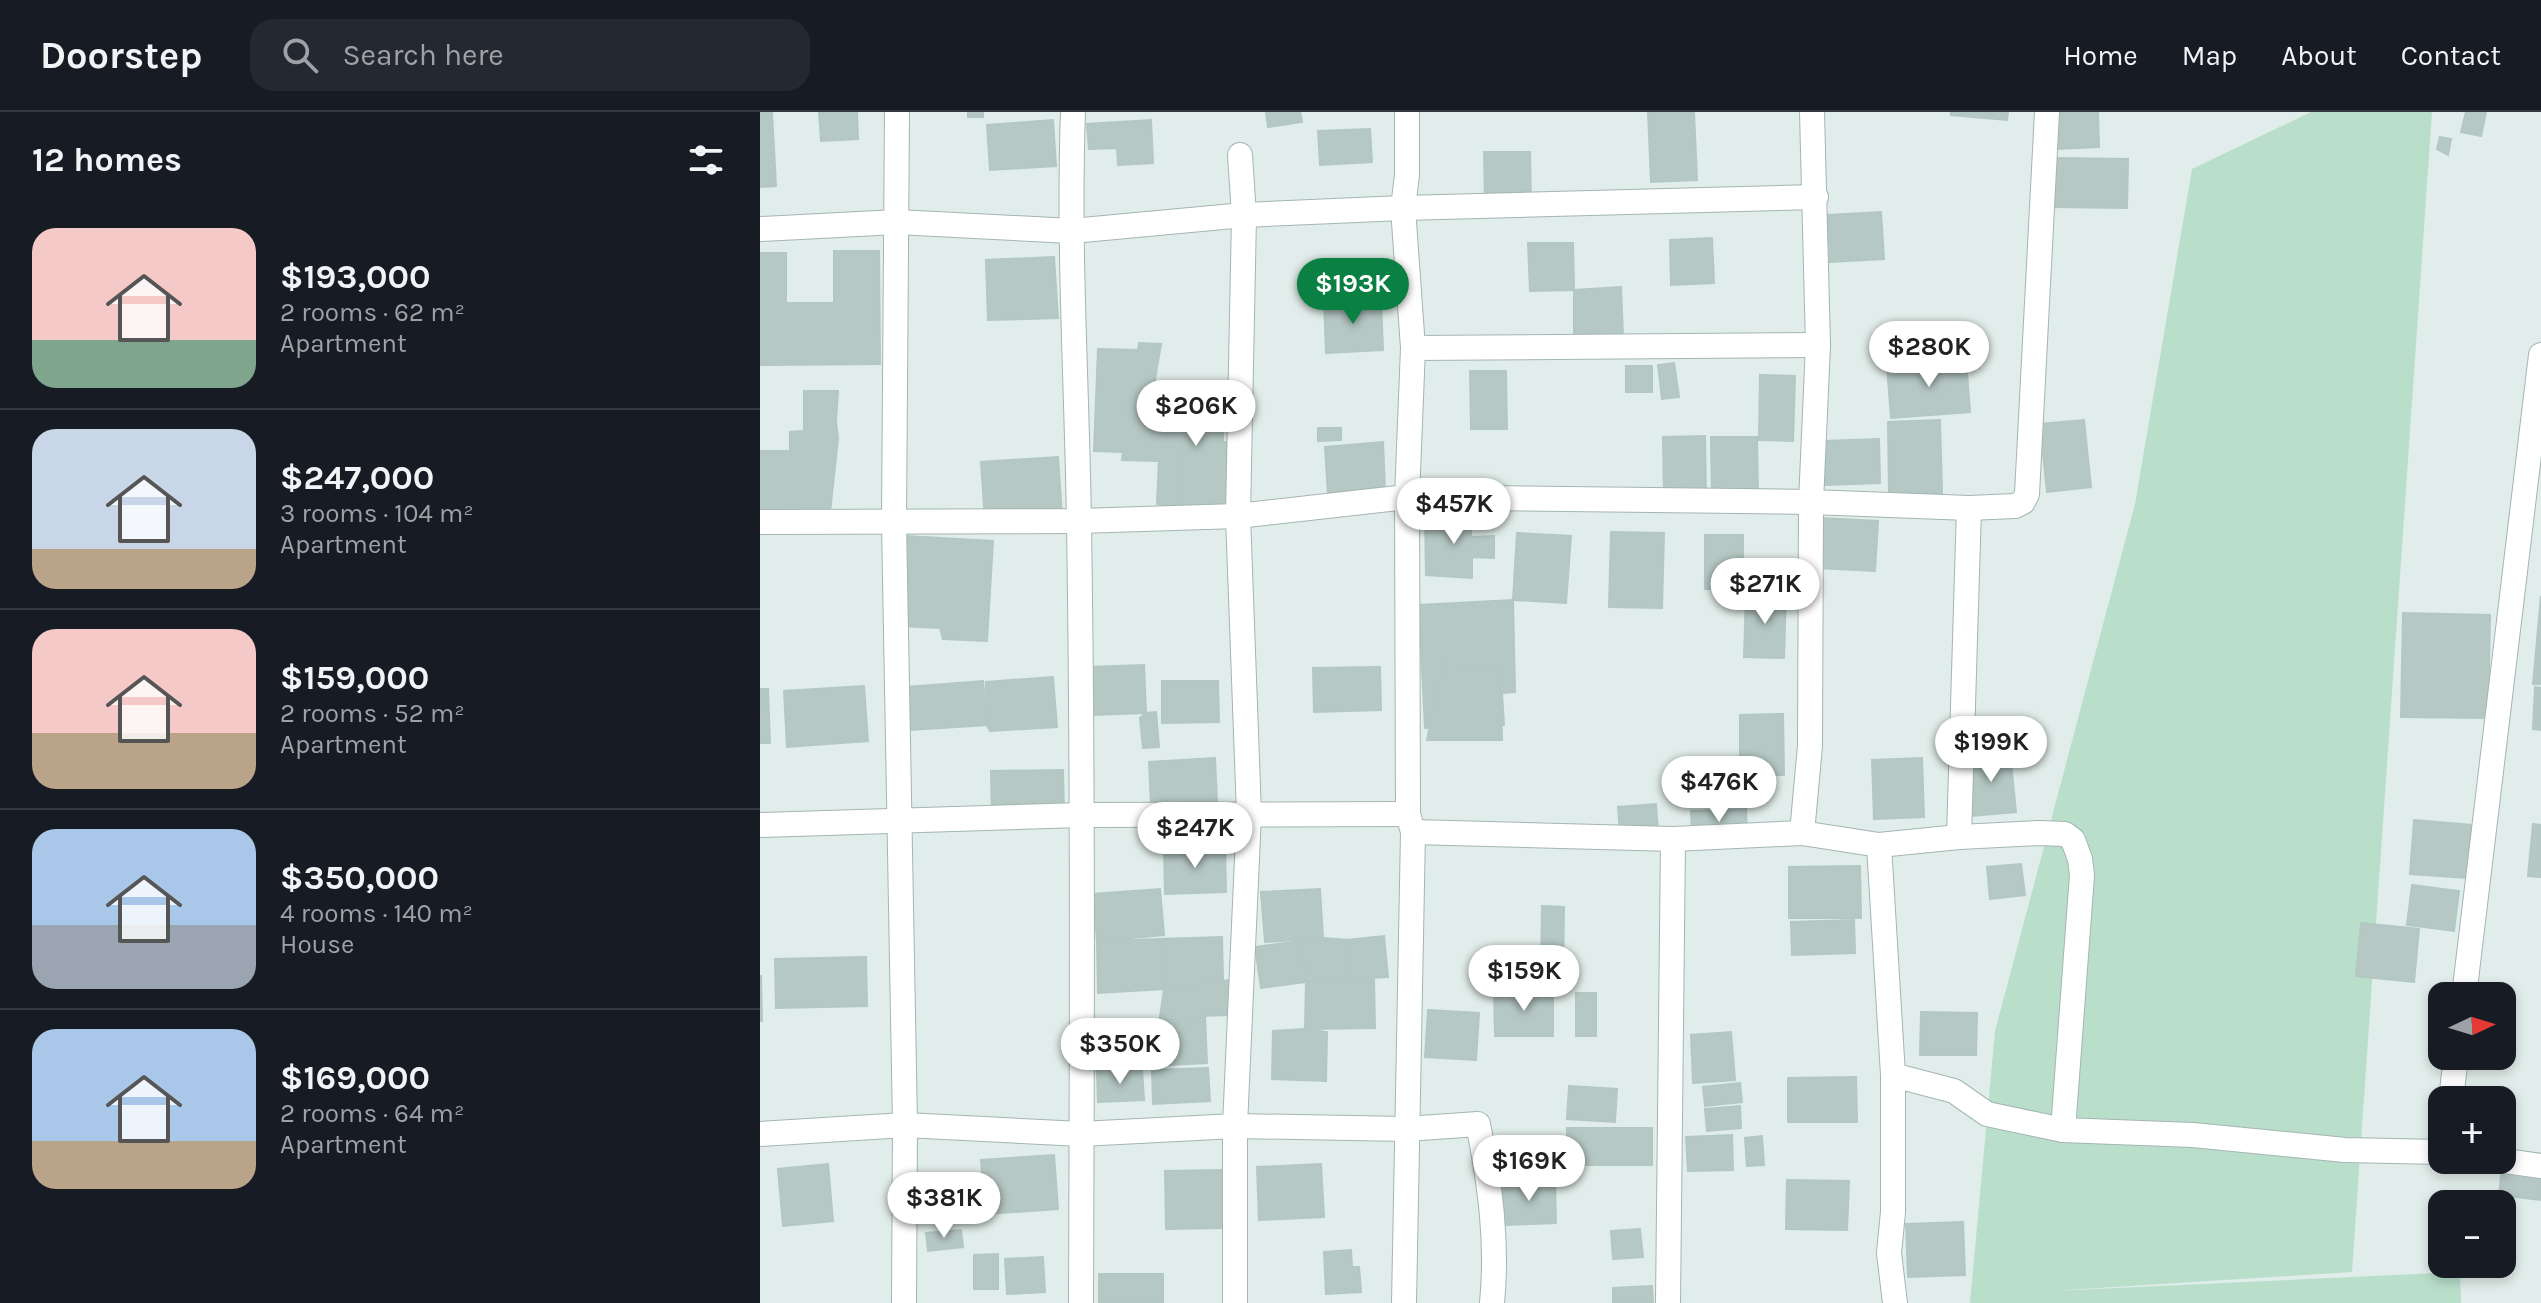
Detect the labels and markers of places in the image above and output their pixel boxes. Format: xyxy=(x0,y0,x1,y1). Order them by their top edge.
pin: $193K xyxy=(1297,258,1409,326)
pin: $280K xyxy=(1873,321,1985,389)
pin: $206K xyxy=(1140,380,1252,448)
pin: $457K xyxy=(1398,478,1510,546)
pin: $271K xyxy=(1709,558,1821,626)
pin: $199K xyxy=(1935,716,2047,784)
pin: $476K xyxy=(1663,756,1775,824)
pin: $247K xyxy=(1139,802,1251,870)
pin: $159K xyxy=(1468,945,1580,1013)
pin: $350K xyxy=(1064,1018,1176,1086)
pin: $169K xyxy=(1473,1135,1585,1203)
pin: $381K xyxy=(888,1172,1000,1240)

